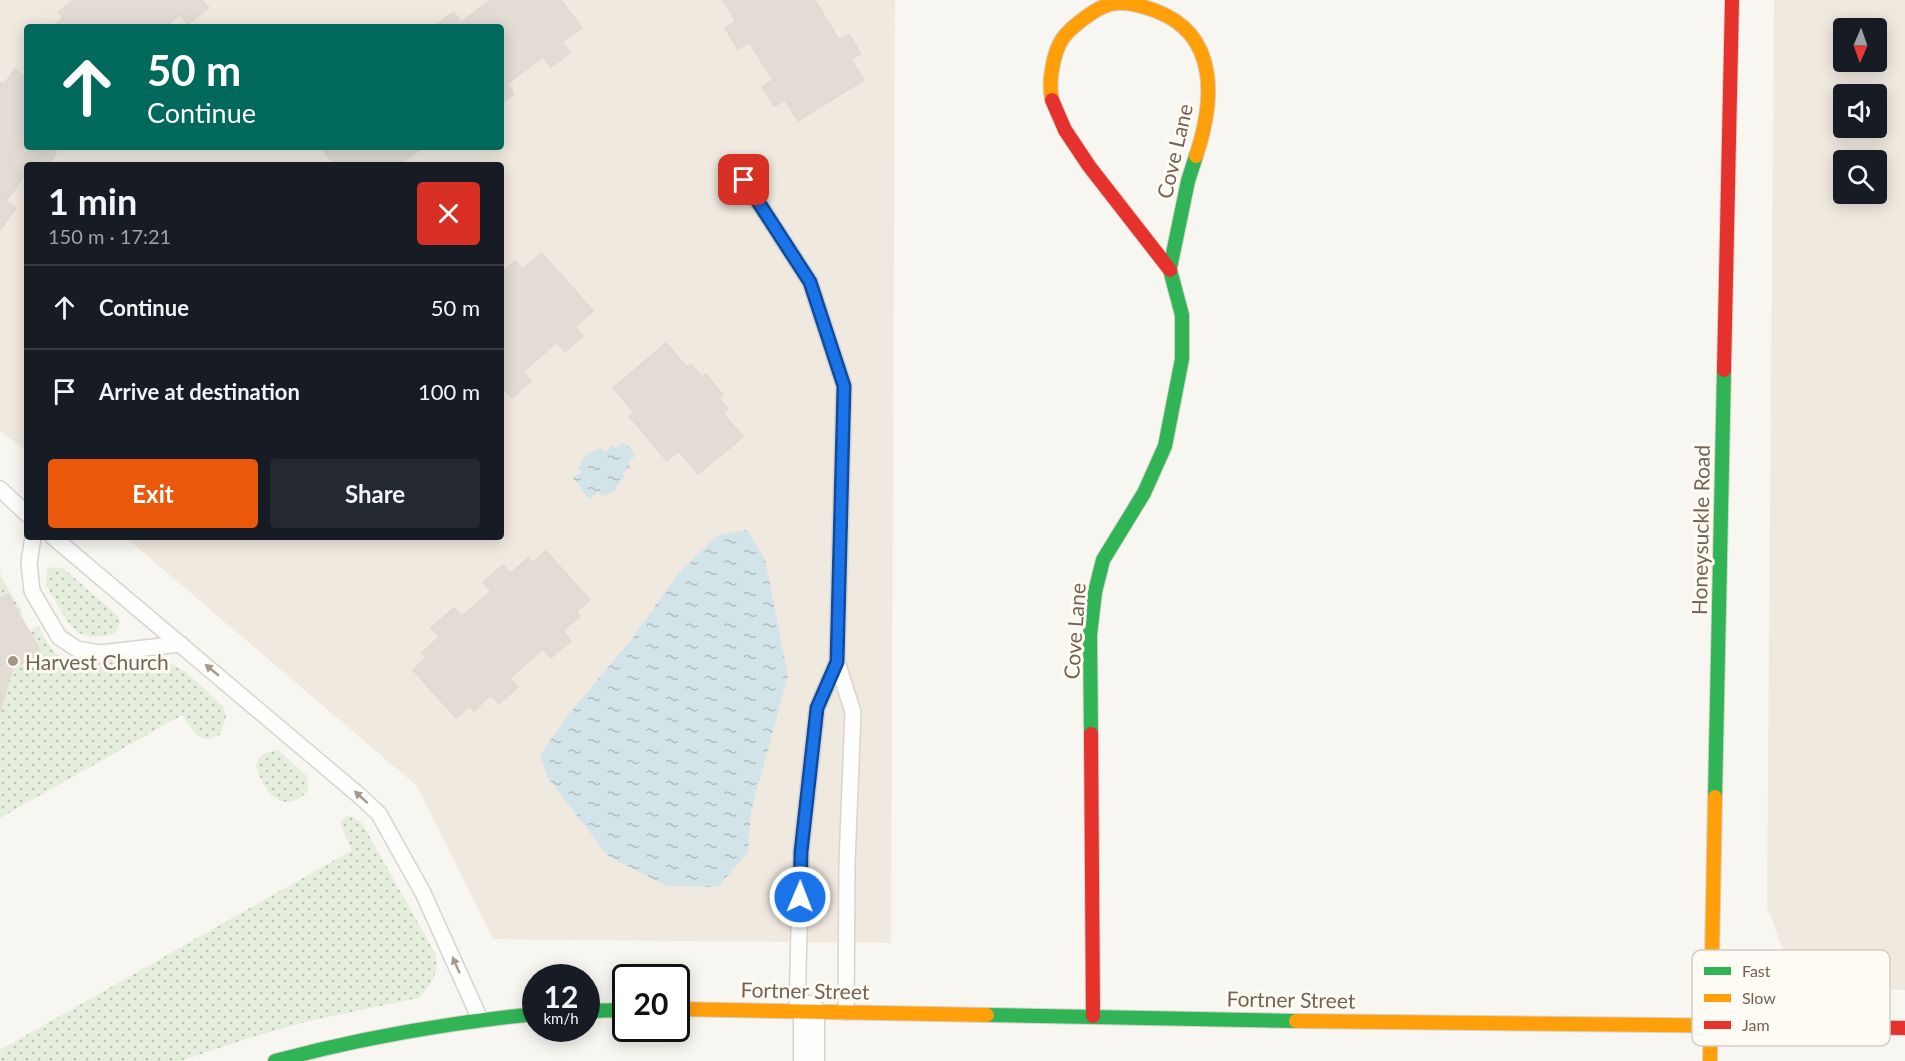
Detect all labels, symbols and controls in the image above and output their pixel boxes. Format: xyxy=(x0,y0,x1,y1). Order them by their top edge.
north arrow xyxy=(1833,18,1887,72)
map controls xyxy=(1833,18,1887,204)
text: 50 m xyxy=(147,45,241,95)
icon: ahead xyxy=(48,48,126,126)
button: sound xyxy=(1833,84,1887,138)
text: Continue xyxy=(147,96,256,129)
street label: Cove Lane xyxy=(1151,101,1197,201)
button: search xyxy=(1833,150,1887,204)
pin xyxy=(718,154,769,205)
icon: arrive xyxy=(727,163,760,196)
text: 1 min xyxy=(48,179,137,223)
button: close xyxy=(417,182,480,245)
text: 150 m · 17:21 xyxy=(48,224,171,248)
icon: ahead xyxy=(48,291,81,324)
text: Continue xyxy=(99,294,189,321)
text: 50 m xyxy=(431,294,480,321)
icon: arrive xyxy=(48,375,81,408)
text: Arrive at destination xyxy=(99,378,300,405)
text: 100 m xyxy=(418,378,480,405)
street label: Honeysuckle Road xyxy=(1686,445,1714,615)
button: Exit xyxy=(48,459,258,528)
button: Share xyxy=(270,459,480,528)
street label: Cove Lane xyxy=(1058,582,1090,680)
place label: Harvest Church xyxy=(25,649,169,674)
marker: Harvest Church xyxy=(6,654,20,668)
one-way arrow xyxy=(204,664,220,677)
one-way arrow xyxy=(353,790,368,804)
position arrow xyxy=(768,865,832,929)
legend xyxy=(1692,950,1890,1046)
one-way arrow xyxy=(451,957,460,974)
text: Fast xyxy=(1742,961,1771,980)
speed limit sign: 20 xyxy=(612,964,690,1042)
street label: Fortner Street xyxy=(740,976,870,1004)
text: 12 xyxy=(544,978,578,1014)
street label: Fortner Street xyxy=(1226,985,1356,1013)
text: Slow xyxy=(1742,988,1776,1007)
text: km/h xyxy=(543,1009,579,1027)
text: Jam xyxy=(1742,1015,1770,1034)

